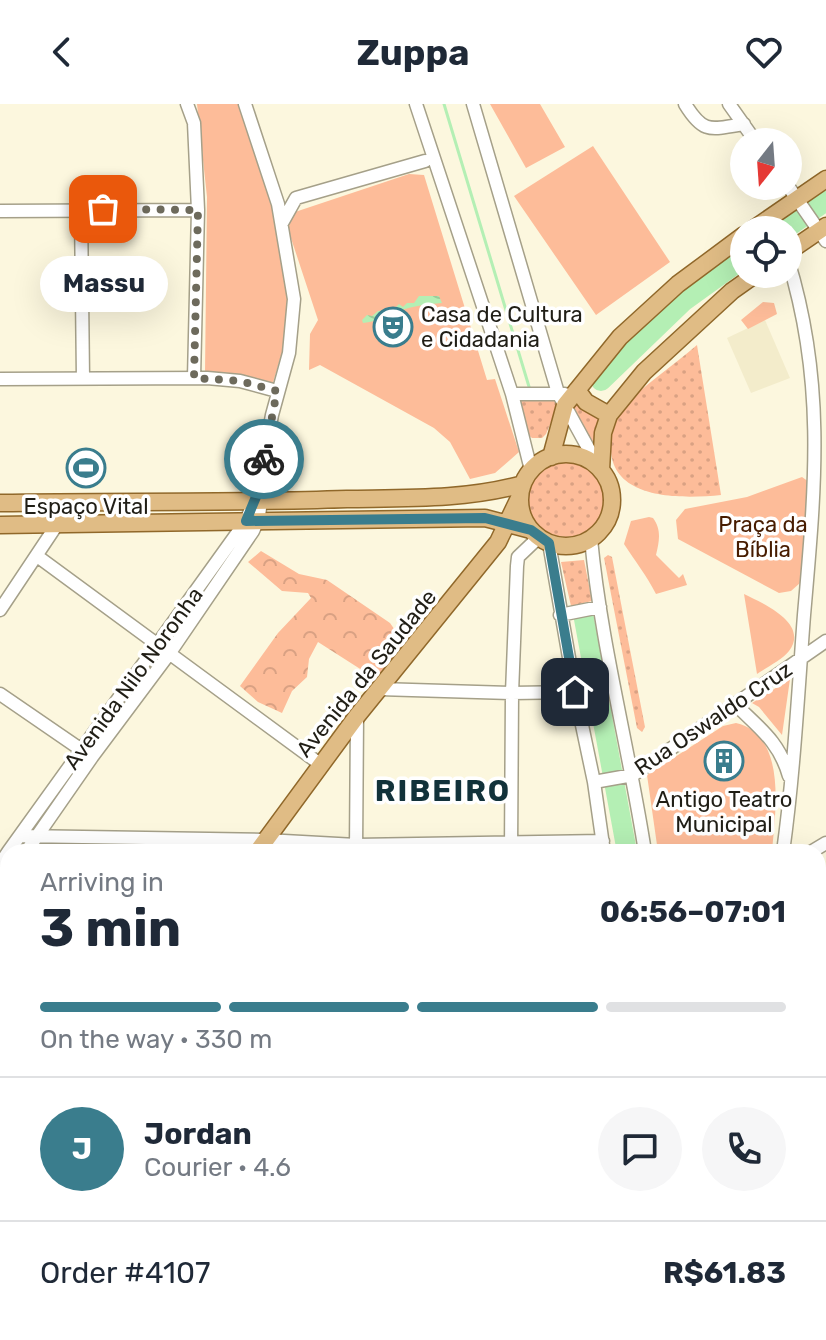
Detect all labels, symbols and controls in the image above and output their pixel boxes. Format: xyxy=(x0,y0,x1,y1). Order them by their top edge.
icon: back xyxy=(40,30,84,74)
icon: heart xyxy=(742,30,786,74)
text: Zuppa xyxy=(357,31,469,74)
north arrow xyxy=(730,128,802,200)
map controls xyxy=(730,128,802,288)
pin xyxy=(69,175,137,243)
icon: bag xyxy=(81,187,125,231)
button: locate xyxy=(730,216,802,288)
callout: Massu xyxy=(39,257,167,313)
text: Massu xyxy=(63,268,145,299)
place label: Casa de Cultura e Cidadania xyxy=(421,301,583,353)
theatre icon: Casa de Cultura e Cidadania xyxy=(372,306,414,348)
courier xyxy=(224,419,304,499)
icon: bike xyxy=(242,437,286,481)
sports icon: Espaço Vital xyxy=(65,447,107,489)
place label: Espaço Vital xyxy=(23,493,149,520)
park label: Praça da Bíblia xyxy=(718,511,808,563)
street label: Avenida Nilo Noronha xyxy=(58,582,209,775)
street label: Avenida da Saudade xyxy=(291,584,442,763)
street label: Rua Oswaldo Cruz xyxy=(629,656,797,781)
pin xyxy=(541,658,609,726)
icon: home xyxy=(553,670,597,714)
building icon: Antigo Teatro Municipal xyxy=(703,740,745,782)
district label: RIBEIRO xyxy=(375,773,511,809)
place label: Antigo Teatro Municipal xyxy=(656,786,792,838)
text: Arriving in xyxy=(40,867,164,898)
text: 06:56–07:01 xyxy=(600,894,786,930)
text: 3 min xyxy=(40,897,181,959)
text: On the way · 330 m xyxy=(40,1024,272,1055)
button: chat xyxy=(598,1107,682,1191)
button: phone xyxy=(702,1107,786,1191)
text: Jordan xyxy=(144,1116,252,1152)
text: J xyxy=(72,1131,92,1167)
text: Courier · 4.6 xyxy=(144,1152,291,1183)
text: Order #4107 xyxy=(40,1255,210,1291)
text: R$61.83 xyxy=(663,1255,786,1291)

